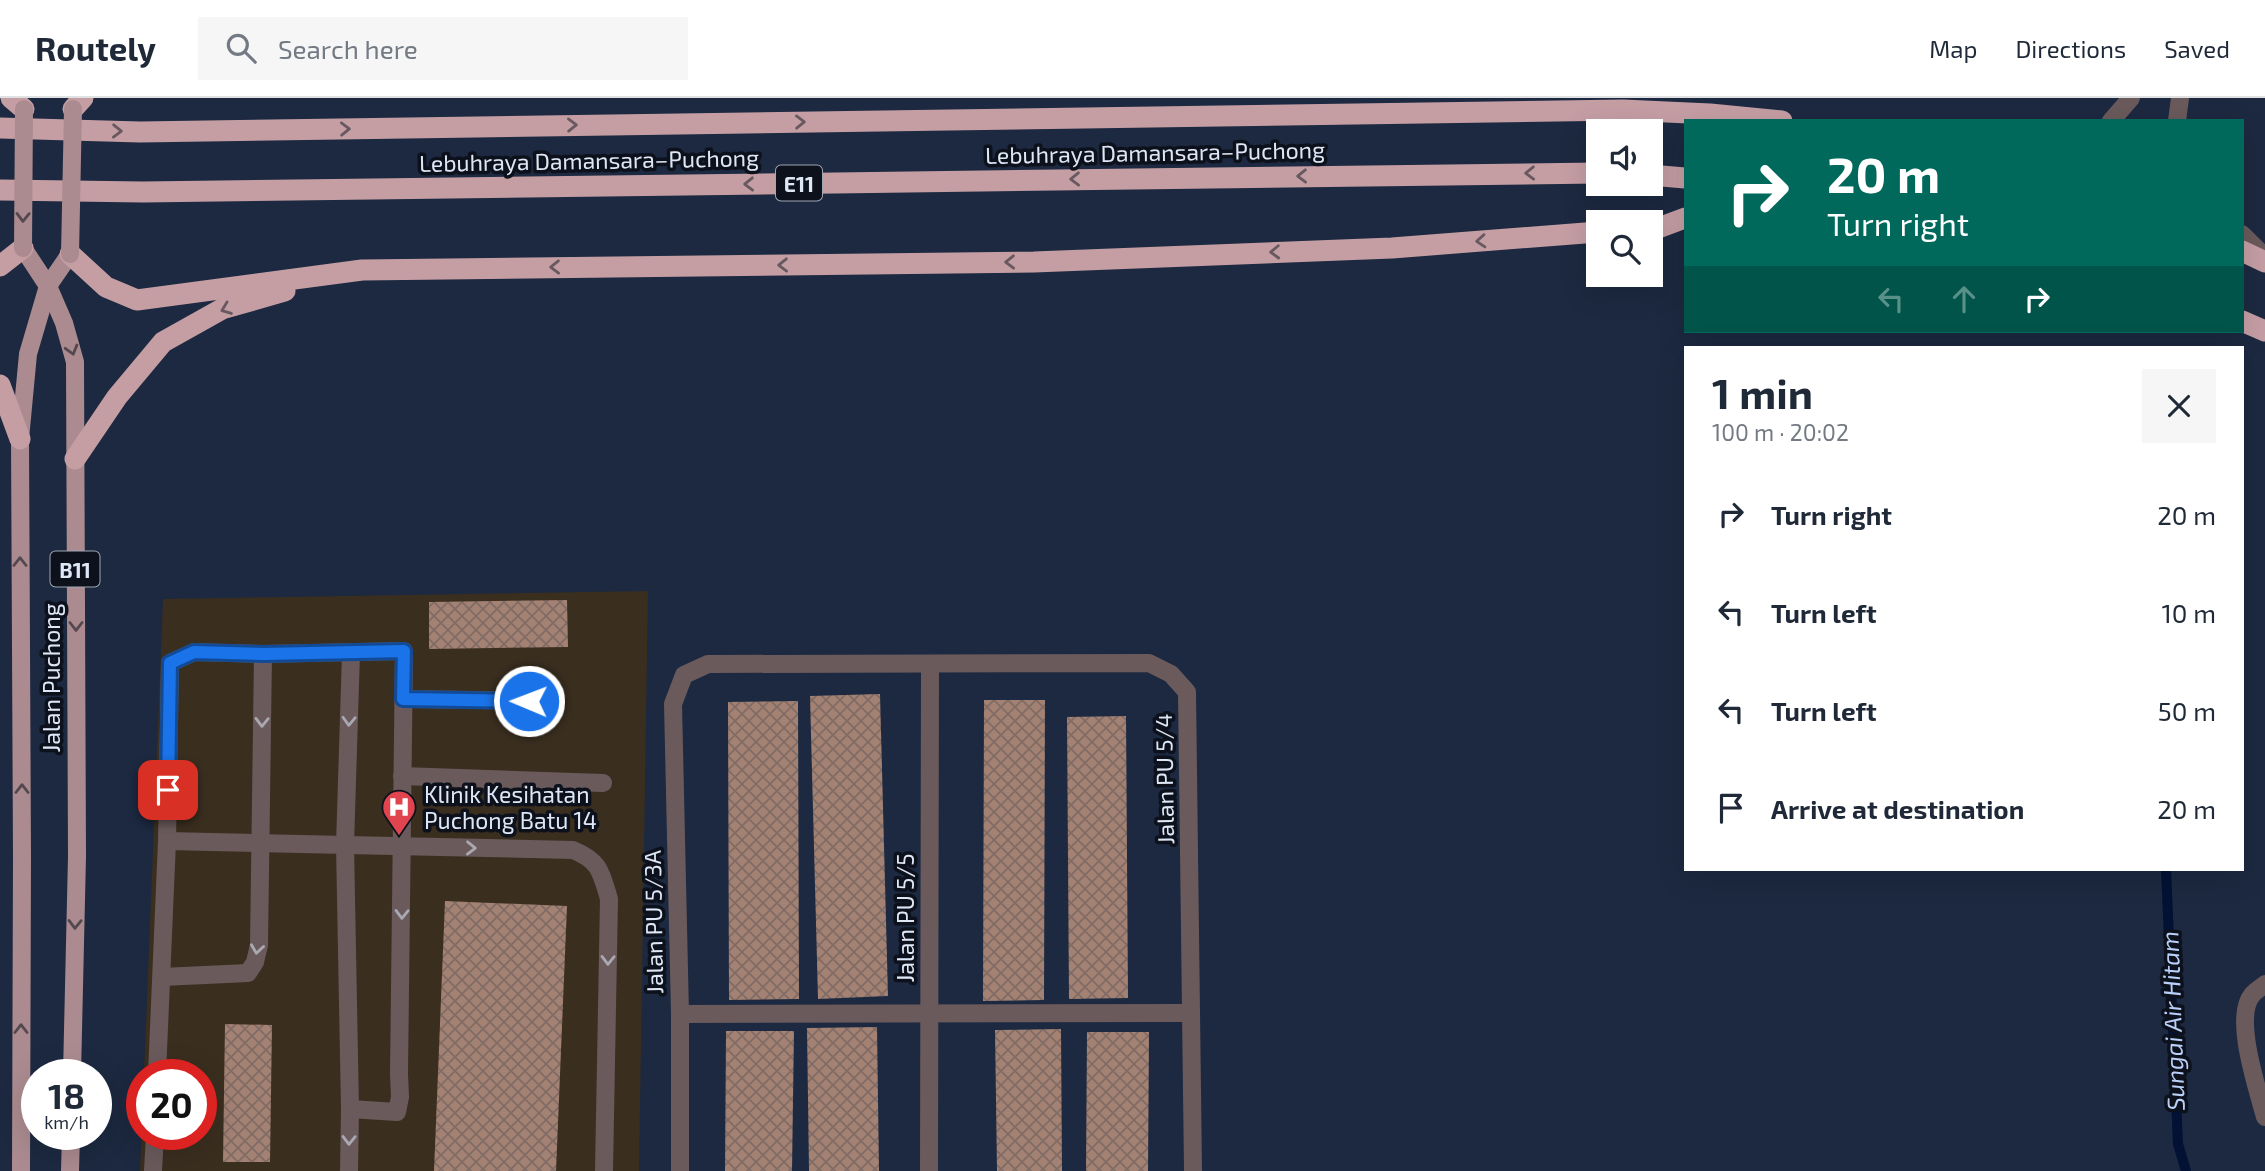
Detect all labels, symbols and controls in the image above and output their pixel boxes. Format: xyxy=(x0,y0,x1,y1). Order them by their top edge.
search box xyxy=(198,17,688,80)
text: Routely xyxy=(35,28,156,68)
icon: search xyxy=(222,29,260,67)
text: Search here xyxy=(278,33,418,64)
text: Map xyxy=(1929,34,1977,63)
text: Directions xyxy=(2015,34,2126,63)
text: Saved xyxy=(2164,34,2230,63)
one-way arrow xyxy=(795,114,805,130)
one-way arrow xyxy=(567,117,578,133)
map controls xyxy=(1586,119,1663,287)
button: sound xyxy=(1586,119,1663,196)
one-way arrow xyxy=(339,121,350,136)
one-way arrow xyxy=(112,123,123,139)
street label: Lebuhraya Damansara–Puchong xyxy=(985,135,1325,169)
street label: Lebuhraya Damansara–Puchong xyxy=(419,143,759,177)
text: 20 m xyxy=(1827,144,1940,203)
icon: right xyxy=(1712,147,1803,238)
road number: E11 xyxy=(776,166,822,200)
one-way arrow xyxy=(1524,166,1535,181)
one-way arrow xyxy=(1296,169,1307,184)
one-way arrow xyxy=(1069,172,1080,187)
one-way arrow xyxy=(743,176,754,192)
text: Turn right xyxy=(1827,204,1969,242)
button: search xyxy=(1586,210,1663,287)
one-way arrow xyxy=(15,212,31,223)
one-way arrow xyxy=(1475,233,1486,248)
one-way arrow xyxy=(1269,245,1280,260)
one-way arrow xyxy=(1004,254,1015,270)
one-way arrow xyxy=(777,257,787,273)
one-way arrow xyxy=(549,260,560,275)
icon: left xyxy=(1872,280,1910,318)
icon: ahead xyxy=(1945,280,1983,318)
icon: right xyxy=(2018,280,2056,318)
one-way arrow xyxy=(220,301,232,315)
one-way arrow xyxy=(63,344,78,356)
text: 1 min xyxy=(1712,367,1813,417)
button: close xyxy=(2142,369,2216,443)
text: 100 m · 20:02 xyxy=(1712,418,1849,446)
icon: right xyxy=(1712,495,1750,533)
text: Turn right xyxy=(1771,499,1892,530)
text: 20 m xyxy=(2157,499,2216,530)
road number: B11 xyxy=(50,552,100,587)
one-way arrow xyxy=(13,556,28,567)
icon: left xyxy=(1712,593,1750,631)
text: Turn left xyxy=(1771,597,1877,628)
text: 10 m xyxy=(2161,597,2216,628)
street label: Jalan Puchong xyxy=(37,603,65,752)
one-way arrow xyxy=(68,621,84,632)
position arrow xyxy=(492,664,566,738)
icon: left xyxy=(1712,691,1750,729)
text: Turn left xyxy=(1771,695,1877,726)
text: 50 m xyxy=(2158,695,2216,726)
street label: Jalan PU 5/4 xyxy=(1149,713,1179,845)
one-way arrow xyxy=(341,716,356,727)
one-way arrow xyxy=(255,717,270,728)
pin xyxy=(138,760,198,820)
icon: arrive xyxy=(149,771,187,809)
place label: Klinik Kesihatan Puchong Batu 14 xyxy=(424,780,597,834)
one-way arrow xyxy=(14,783,30,794)
hospital icon: Klinik Kesihatan Puchong Batu 14 xyxy=(380,788,418,837)
icon: arrive xyxy=(1712,789,1750,827)
text: Arrive at destination xyxy=(1771,793,2024,824)
text: 20 m xyxy=(2157,793,2216,824)
one-way arrow xyxy=(466,840,477,856)
street label: Jalan PU 5/3A xyxy=(638,849,668,994)
street label: Jalan PU 5/5 xyxy=(891,854,919,982)
one-way arrow xyxy=(394,910,410,920)
one-way arrow xyxy=(67,919,83,930)
water label: Sungai Air Hitam xyxy=(2154,931,2190,1111)
one-way arrow xyxy=(250,943,265,955)
one-way arrow xyxy=(600,955,616,966)
one-way arrow xyxy=(13,1024,29,1034)
speed limit sign: 20 xyxy=(126,1059,217,1150)
text: 18 xyxy=(48,1074,85,1116)
text: km/h xyxy=(44,1111,89,1133)
one-way arrow xyxy=(341,1135,357,1146)

